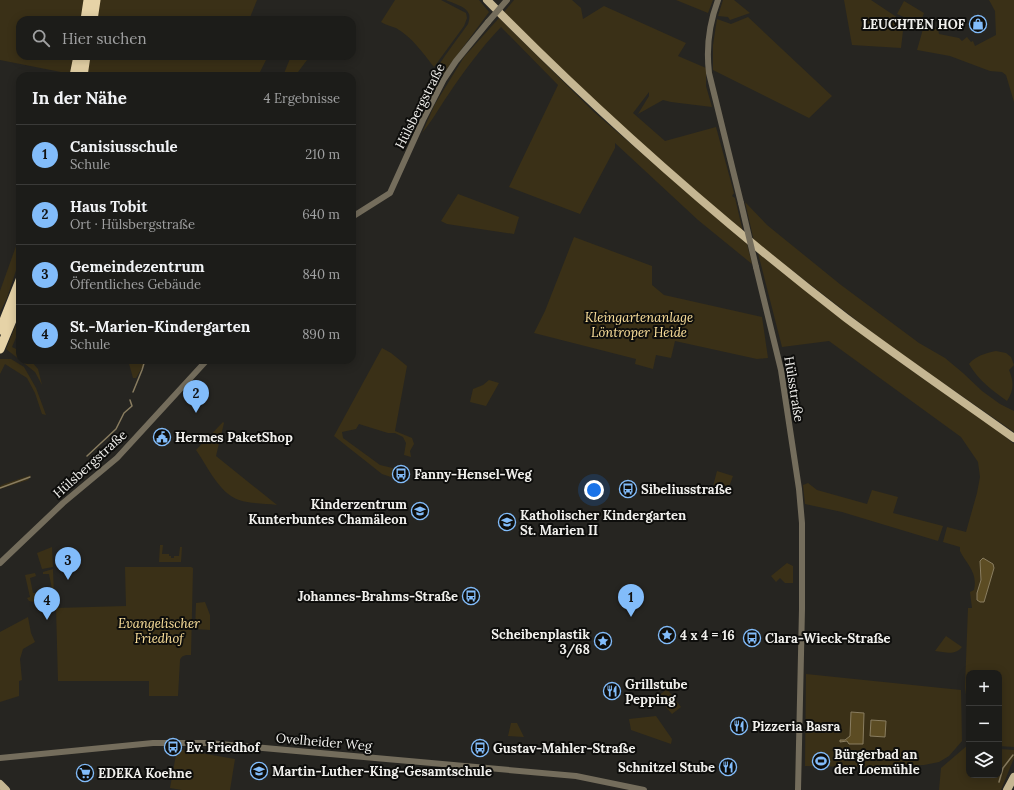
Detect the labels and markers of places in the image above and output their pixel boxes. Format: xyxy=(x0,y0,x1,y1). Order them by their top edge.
shop icon: LEUCHTEN HOF xyxy=(968,14,988,34)
place label: LEUCHTEN HOF xyxy=(862,16,966,33)
pin: 2 xyxy=(183,380,209,413)
public building icon: Hermes PaketShop xyxy=(152,427,172,447)
place label: Hermes PaketShop xyxy=(175,429,293,446)
bus stop icon: Fanny-Hensel-Weg xyxy=(391,464,411,484)
place label: Fanny-Hensel-Weg xyxy=(414,466,532,483)
bus stop icon: Sibeliusstraße xyxy=(618,479,638,499)
place label: Sibeliusstraße xyxy=(641,481,732,498)
place label: Kinderzentrum Kunterbuntes Chamäleon xyxy=(248,496,408,528)
school or university icon: Kinderzentrum Kunterbuntes Chamäleon xyxy=(410,501,430,521)
place label: Katholischer Kindergarten St. Marien II xyxy=(520,507,687,539)
school or university icon: Katholischer Kindergarten St. Marien II xyxy=(497,512,517,532)
pin: 3 xyxy=(55,547,81,580)
pin: 1 xyxy=(618,584,644,617)
bus stop icon: Johannes-Brahms-Straße xyxy=(461,586,481,606)
pin: 4 xyxy=(34,587,60,620)
place label: Johannes-Brahms-Straße xyxy=(298,588,458,605)
place icon: 4 x 4 = 16 xyxy=(657,625,677,645)
place label: Scheibenplastik 3/68 xyxy=(491,626,590,658)
place label: 4 x 4 = 16 xyxy=(680,627,735,644)
bus stop icon: Clara-Wieck-Straße xyxy=(742,628,762,648)
place label: Clara-Wieck-Straße xyxy=(765,630,891,647)
place icon: Scheibenplastik 3/68 xyxy=(593,631,613,651)
place label: Grillstube Pepping xyxy=(625,676,687,708)
restaurant icon: Grillstube Pepping xyxy=(602,681,622,701)
restaurant icon: Pizzeria Basra xyxy=(729,716,749,736)
place label: Pizzeria Basra xyxy=(752,718,841,735)
bus stop icon: Ev. Friedhof xyxy=(163,737,183,757)
bus stop icon: Gustav-Mahler-Straße xyxy=(470,738,490,758)
place label: Ev. Friedhof xyxy=(186,739,261,756)
place label: Gustav-Mahler-Straße xyxy=(493,740,636,757)
place label: Bürgerbad an der Loemühle xyxy=(834,746,920,778)
sports icon: Bürgerbad an der Loemühle xyxy=(811,751,831,771)
restaurant icon: Schnitzel Stube xyxy=(718,757,738,777)
place label: Schnitzel Stube xyxy=(618,759,715,776)
school or university icon: Martin-Luther-King-Gesamtschule xyxy=(249,761,269,781)
supermarket icon: EDEKA Koehne xyxy=(75,763,95,783)
place label: Martin-Luther-King-Gesamtschule xyxy=(272,763,492,780)
place label: EDEKA Koehne xyxy=(98,765,192,782)

